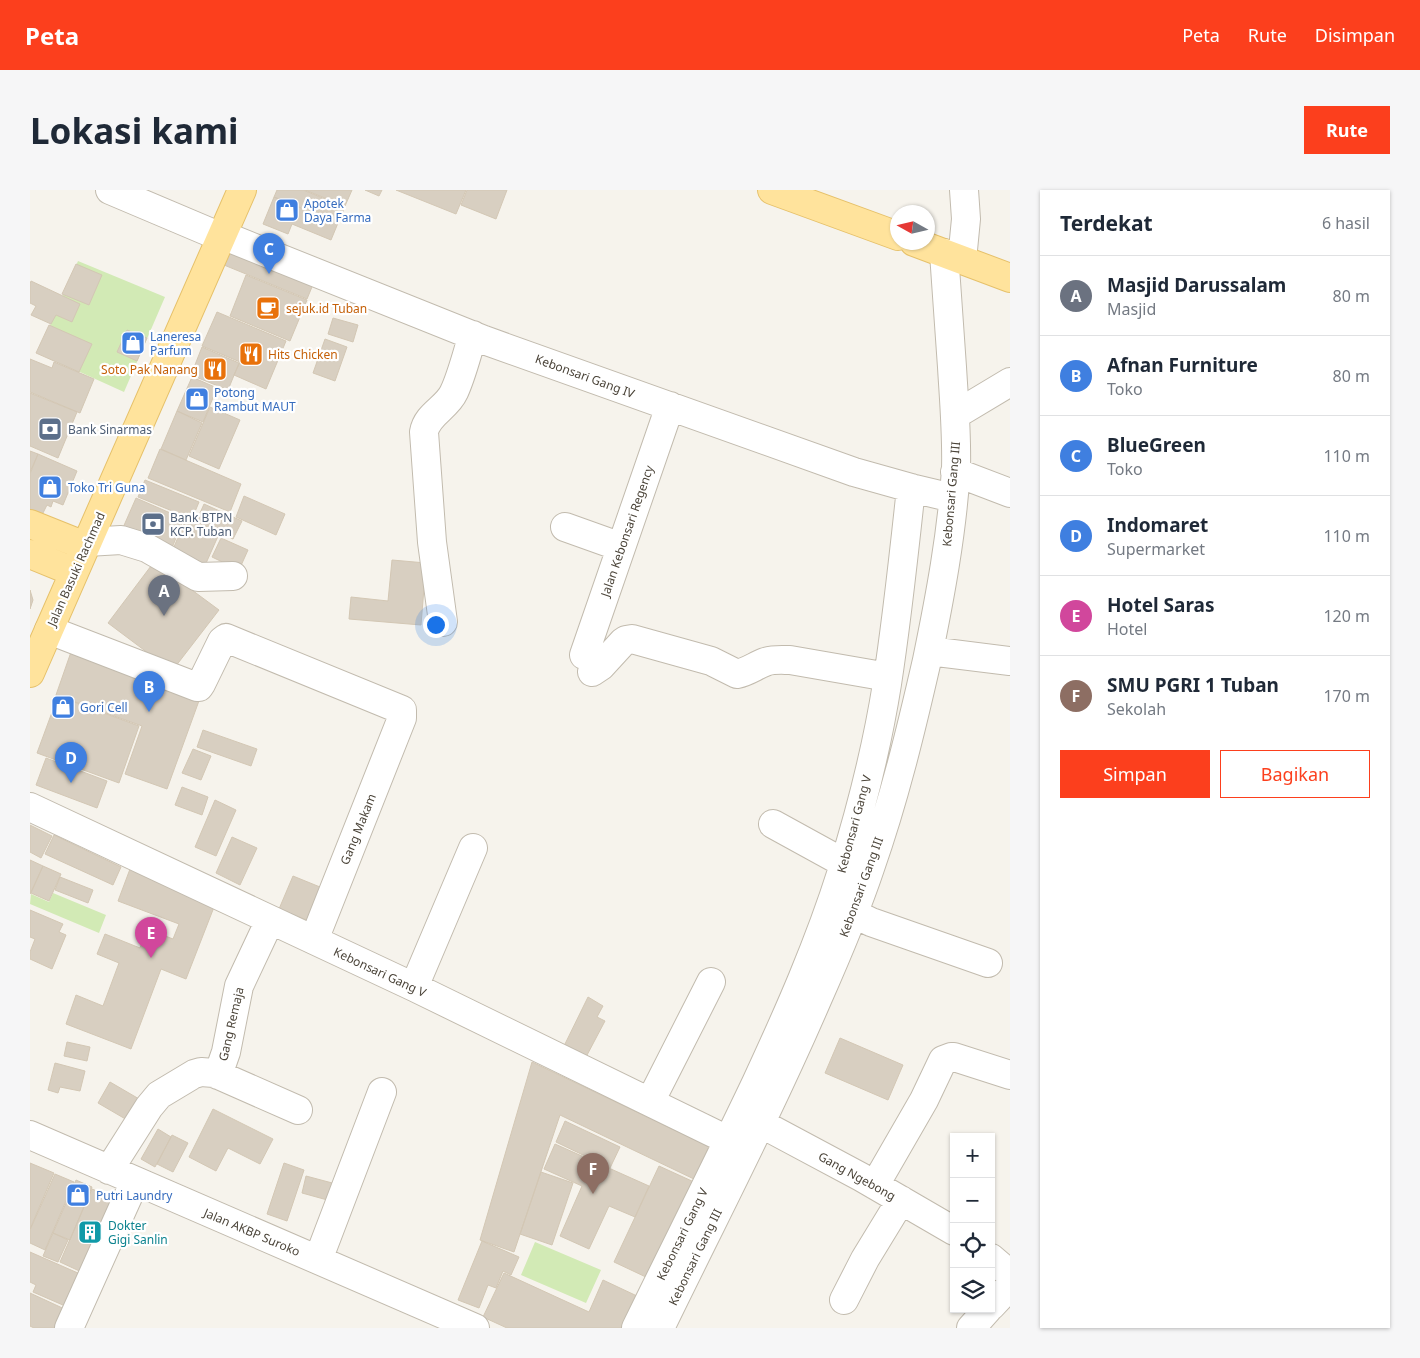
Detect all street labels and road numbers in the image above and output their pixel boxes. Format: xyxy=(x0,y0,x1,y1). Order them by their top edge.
street label: Kebonsari Gang IV xyxy=(533,350,638,402)
street label: Kebonsari Gang III xyxy=(938,441,964,547)
street label: Jalan Kebonsari Regency xyxy=(596,462,658,600)
street label: Jalan Basuki Rachmad xyxy=(43,509,109,630)
street label: Kebonsari Gang V xyxy=(833,773,875,875)
street label: Gang Makam xyxy=(336,791,380,867)
street label: Kebonsari Gang III xyxy=(835,835,887,939)
street label: Kebonsari Gang V xyxy=(331,943,430,1001)
street label: Gang Remaja xyxy=(214,985,248,1063)
street label: Gang Ngebong xyxy=(815,1148,899,1204)
street label: Kebonsari Gang V xyxy=(652,1184,712,1283)
street label: Jalan AKBP Suroko xyxy=(200,1204,303,1260)
street label: Kebonsari Gang III xyxy=(664,1206,726,1308)

